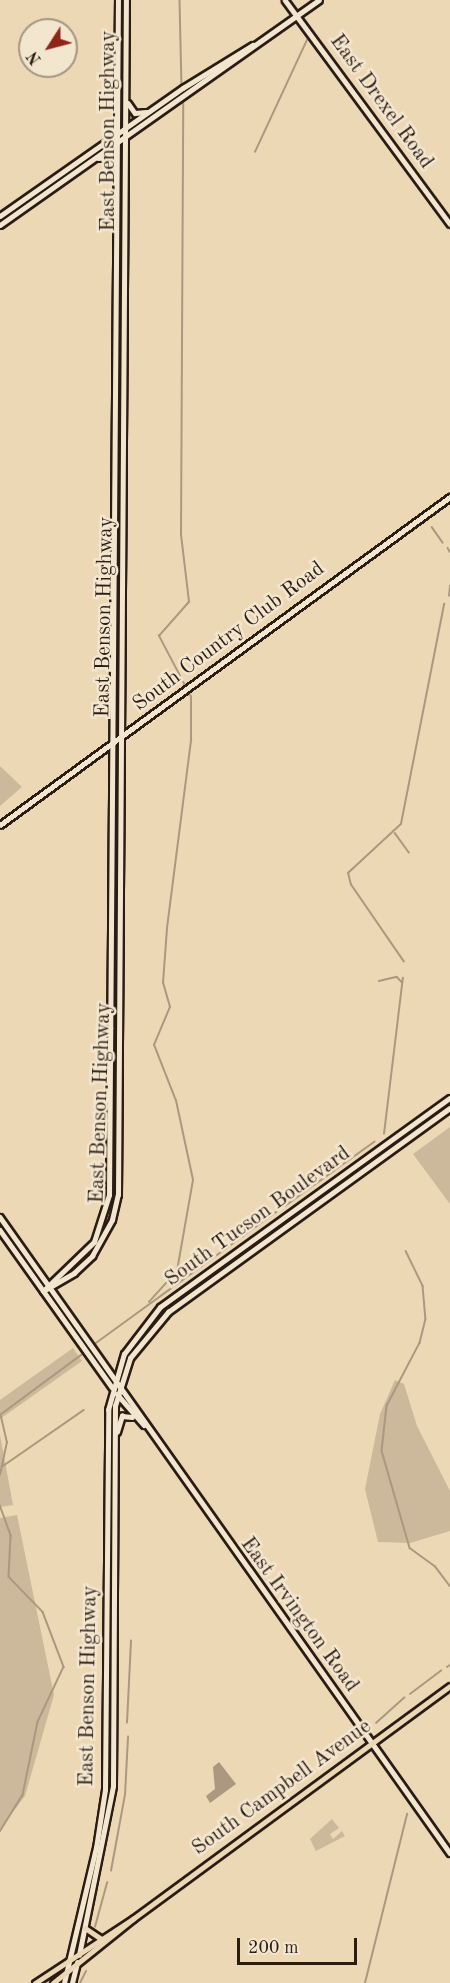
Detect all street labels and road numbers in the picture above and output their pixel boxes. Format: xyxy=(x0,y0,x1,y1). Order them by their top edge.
street label: East Benson Highway xyxy=(96,30,122,232)
street label: East Drexel Road xyxy=(324,30,438,174)
street label: East Benson Highway xyxy=(91,516,119,718)
street label: South Country Club Road xyxy=(128,557,330,717)
street label: East Benson Highway xyxy=(85,1002,117,1204)
street label: South Tucson Boulevard xyxy=(160,1141,356,1293)
street label: East Irvington Road xyxy=(234,1533,364,1697)
street label: East Benson Highway xyxy=(75,1585,103,1787)
street label: South Campbell Avenue xyxy=(187,1714,377,1862)

